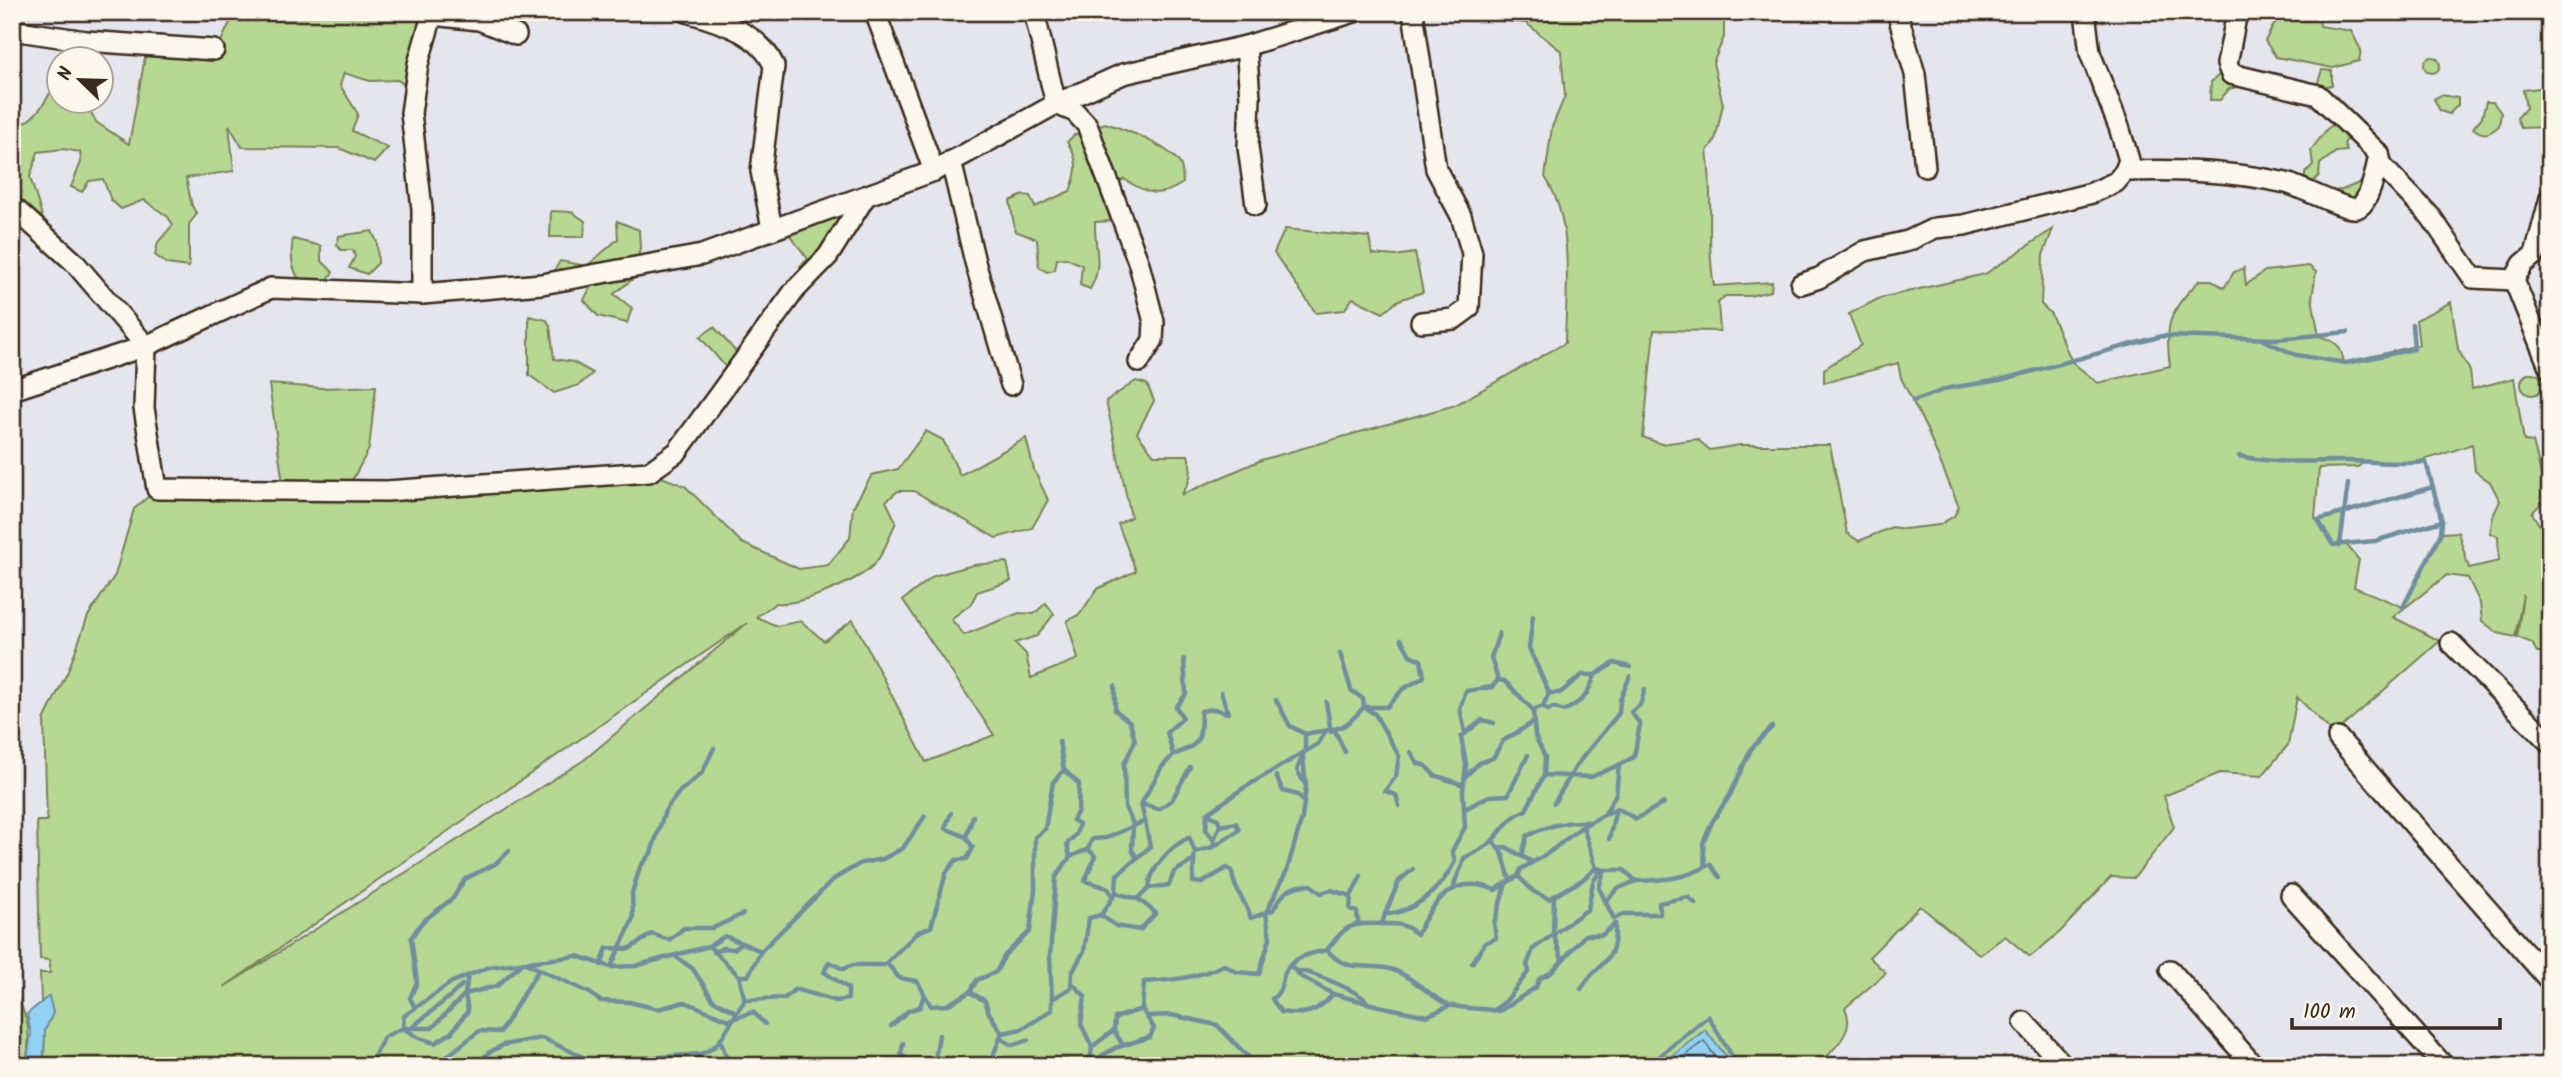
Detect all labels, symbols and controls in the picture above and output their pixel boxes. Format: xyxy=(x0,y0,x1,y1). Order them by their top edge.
north arrow xyxy=(46,46,116,116)
text: N xyxy=(50,63,82,86)
scale bar xyxy=(2292,987,2501,1031)
text: 100 m xyxy=(2303,996,2356,1029)

